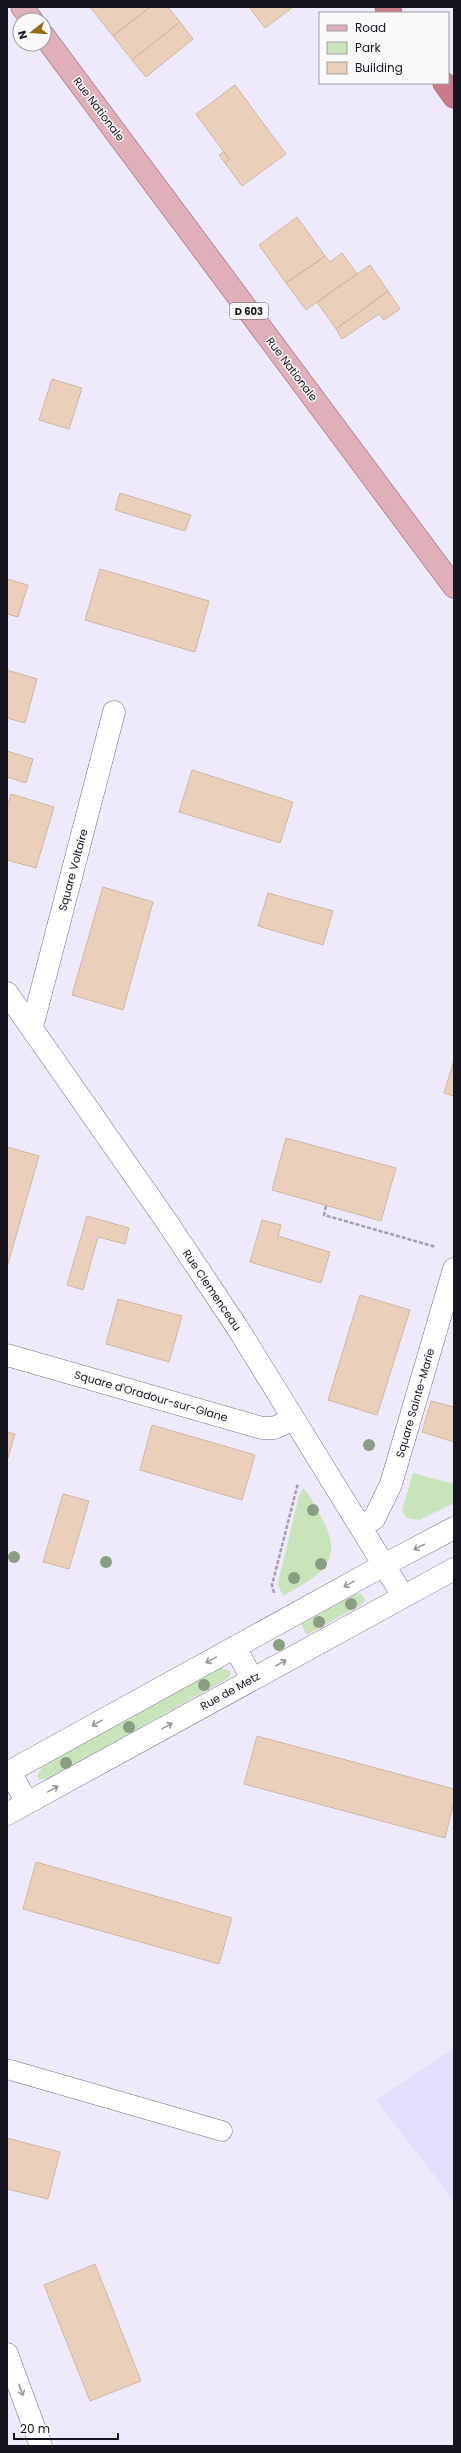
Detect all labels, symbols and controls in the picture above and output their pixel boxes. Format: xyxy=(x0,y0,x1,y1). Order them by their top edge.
north arrow xyxy=(12,12,52,52)
legend xyxy=(319,12,449,84)
text: Road xyxy=(355,19,386,36)
text: N xyxy=(14,29,31,41)
text: Park xyxy=(355,39,382,56)
text: Building xyxy=(355,59,403,76)
street label: Rue Nationale xyxy=(70,74,128,144)
road number: D 603 xyxy=(230,303,268,319)
street label: Rue Nationale xyxy=(263,334,321,404)
street label: Square Voltaire xyxy=(54,827,92,913)
street label: Rue Clemenceau xyxy=(179,1246,245,1334)
street label: Square Sainte-Marie xyxy=(392,1346,438,1460)
street label: Square d'Oradour-sur-Glane xyxy=(72,1366,230,1426)
one-way arrow xyxy=(414,1543,426,1551)
one-way arrow xyxy=(344,1580,356,1588)
one-way arrow xyxy=(205,1657,217,1664)
one-way arrow xyxy=(275,1659,287,1666)
street label: Rue de Metz xyxy=(197,1668,263,1714)
one-way arrow xyxy=(92,1720,104,1728)
one-way arrow xyxy=(161,1721,173,1729)
one-way arrow xyxy=(47,1784,59,1792)
one-way arrow xyxy=(17,2384,25,2396)
scale bar xyxy=(14,2415,118,2441)
text: 20 m xyxy=(20,2420,50,2437)

